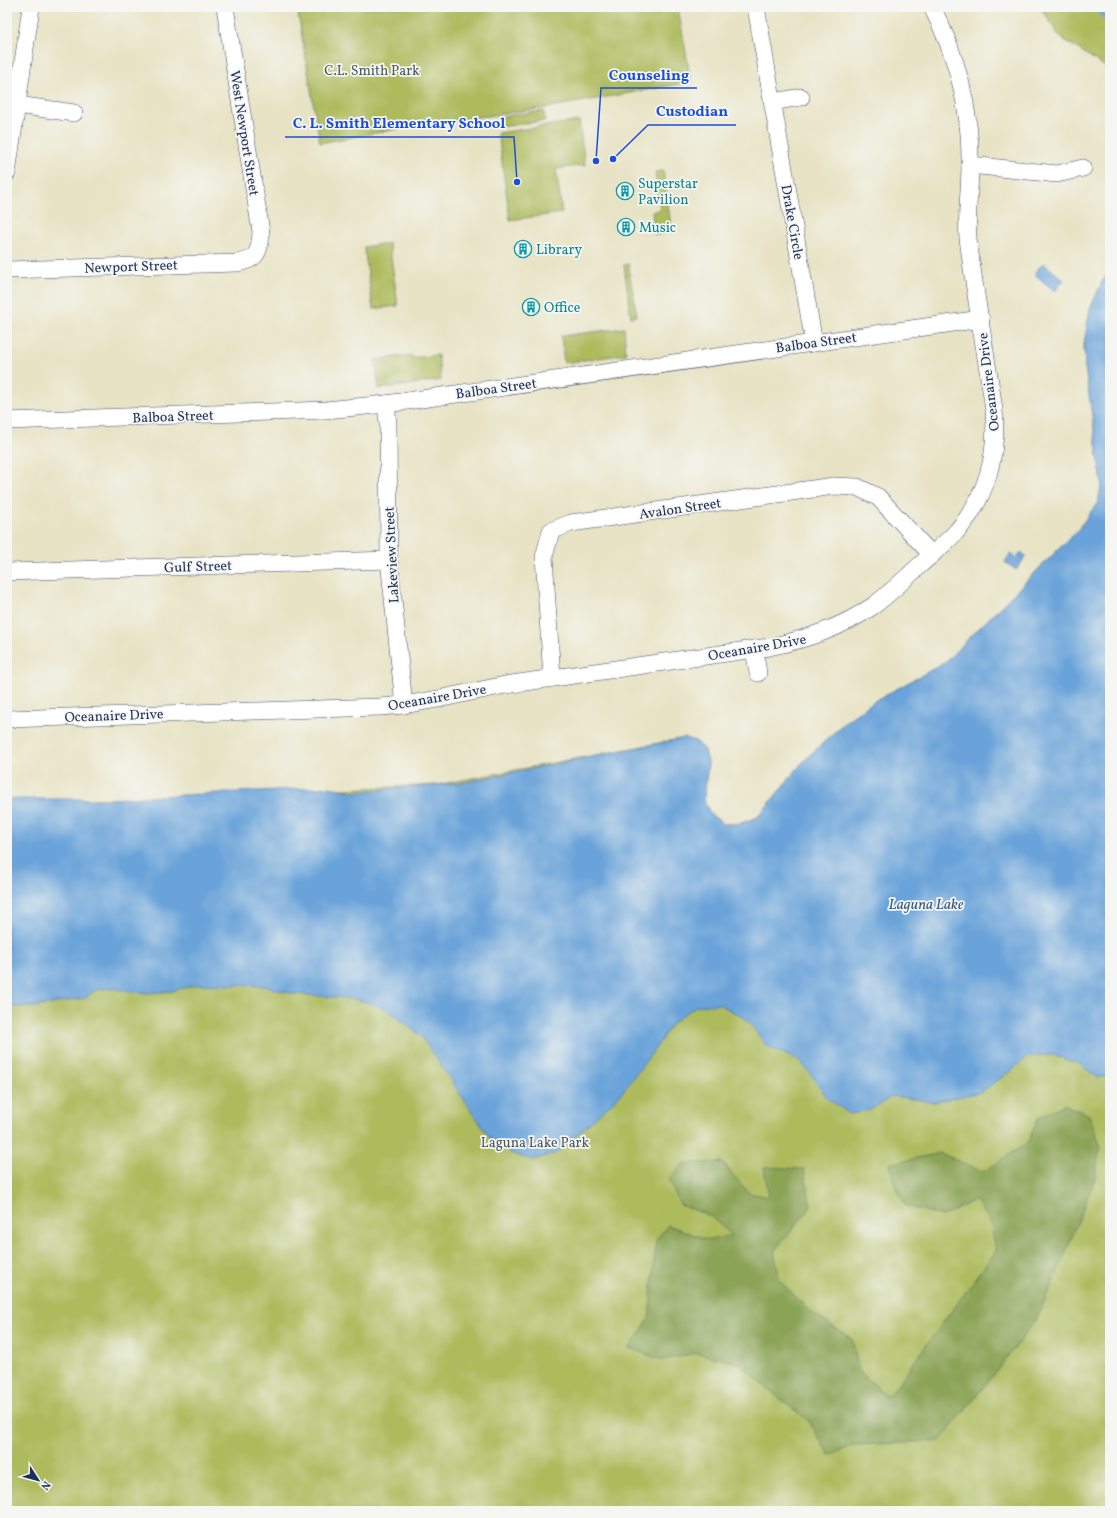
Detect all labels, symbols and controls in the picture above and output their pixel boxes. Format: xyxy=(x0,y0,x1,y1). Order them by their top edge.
callout: Counseling xyxy=(601,61,697,88)
park label: C.L. Smith Park xyxy=(324,62,420,81)
text: Counseling xyxy=(609,66,689,87)
street label: West Newport Street xyxy=(224,69,263,197)
callout: Custodian xyxy=(648,98,736,125)
text: Custodian xyxy=(656,102,728,123)
callout: C. L. Smith Elementary School xyxy=(285,110,514,137)
text: C. L. Smith Elementary School xyxy=(293,114,505,135)
place label: Superstar Pavilion xyxy=(638,175,698,210)
building icon: Superstar Pavilion xyxy=(615,181,635,201)
street label: Drake Circle xyxy=(776,183,808,262)
building icon: Music xyxy=(616,217,636,237)
place label: Music xyxy=(639,219,676,238)
building icon: Library xyxy=(513,239,533,259)
place label: Library xyxy=(536,241,582,260)
street label: Newport Street xyxy=(84,256,178,279)
building icon: Office xyxy=(521,297,541,317)
place label: Office xyxy=(544,299,581,318)
street label: Balboa Street xyxy=(775,328,858,359)
street label: Oceanaire Drive xyxy=(974,331,1005,432)
street label: Balboa Street xyxy=(455,374,538,405)
street label: Balboa Street xyxy=(132,407,214,428)
street label: Avalon Street xyxy=(638,494,723,525)
street label: Lakeview Street xyxy=(380,506,405,604)
street label: Gulf Street xyxy=(164,557,232,578)
street label: Oceanaire Drive xyxy=(707,630,808,666)
street label: Oceanaire Drive xyxy=(387,680,488,716)
street label: Oceanaire Drive xyxy=(64,705,164,728)
water label: Laguna Lake xyxy=(889,895,964,916)
park label: Laguna Lake Park xyxy=(481,1134,589,1153)
north arrow xyxy=(18,1460,58,1500)
text: N xyxy=(36,1477,53,1493)

